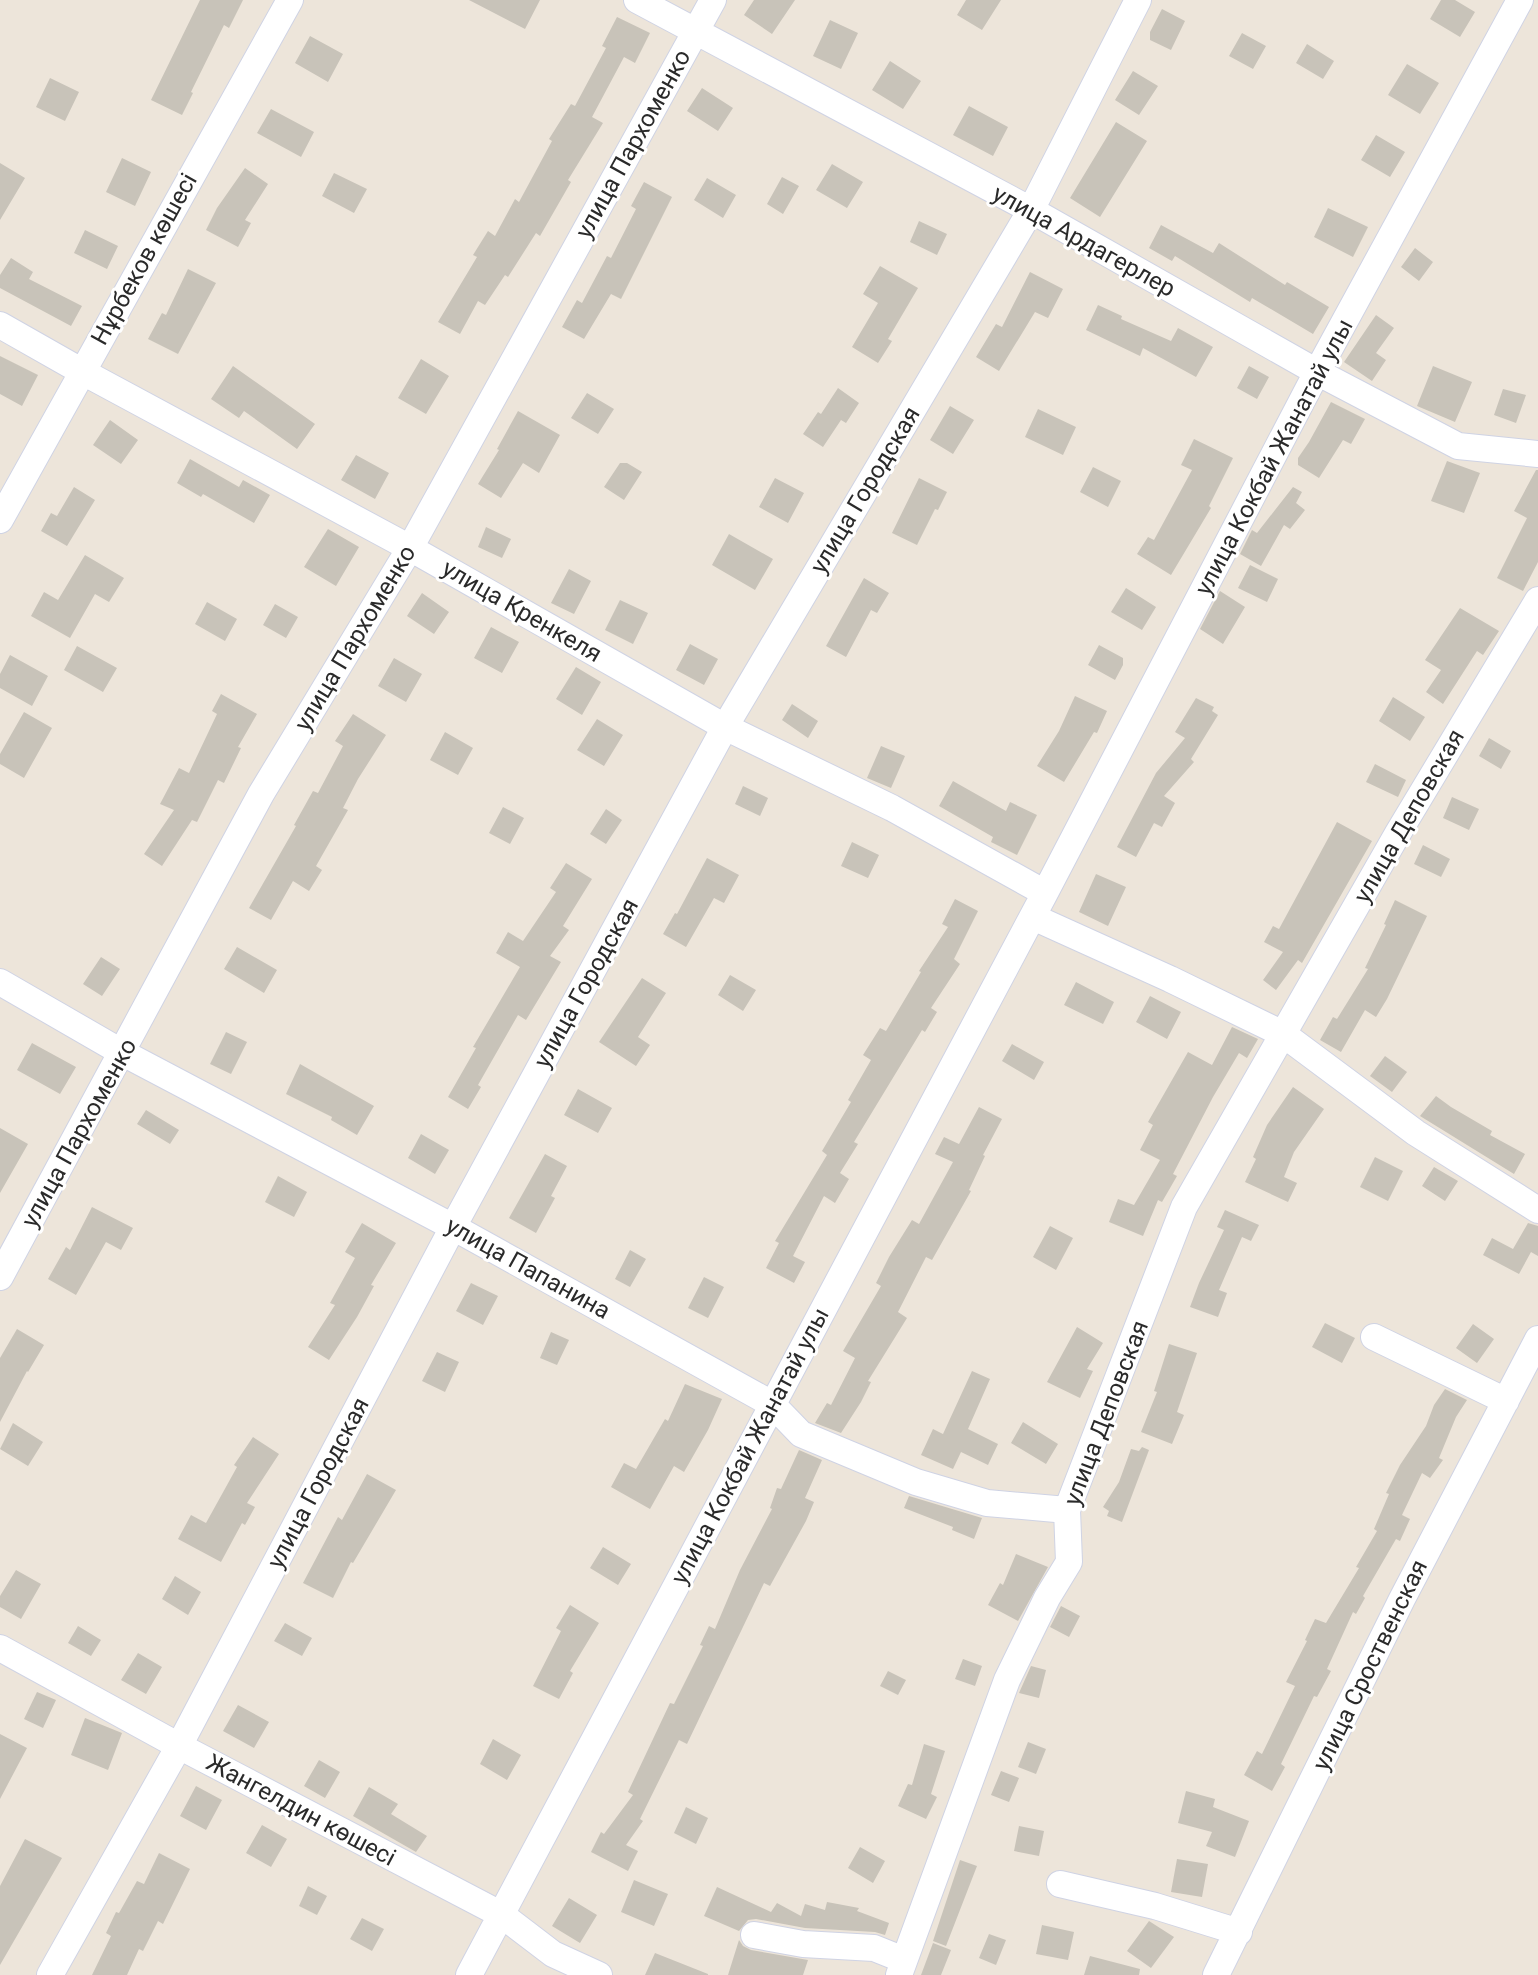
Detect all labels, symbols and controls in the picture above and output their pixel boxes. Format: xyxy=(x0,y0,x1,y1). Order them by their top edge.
street label: улица Пархоменко xyxy=(569,45,697,243)
street label: Нұрбеков көшесі xyxy=(85,168,203,350)
street label: улица Ардагерлер xyxy=(988,179,1180,303)
street label: улица Кокбай Жанатай улы xyxy=(1189,314,1359,600)
street label: улица Городская xyxy=(804,402,926,578)
street label: улица Пархоменко xyxy=(289,540,421,736)
street label: улица Кренкеля xyxy=(437,554,607,668)
street label: улица Деповская xyxy=(1348,724,1470,908)
street label: улица Городская xyxy=(528,893,644,1073)
street label: улица Пархоменко xyxy=(15,1034,143,1232)
street label: улица Папанина xyxy=(441,1211,615,1325)
street label: улица Кокбай Жанатай улы xyxy=(665,1303,835,1589)
street label: улица Деповская xyxy=(1058,1317,1154,1509)
street label: улица Городская xyxy=(261,1393,375,1573)
street label: улица Сроственская xyxy=(1307,1555,1433,1775)
street label: Жангелдин көшесі xyxy=(202,1748,400,1872)

